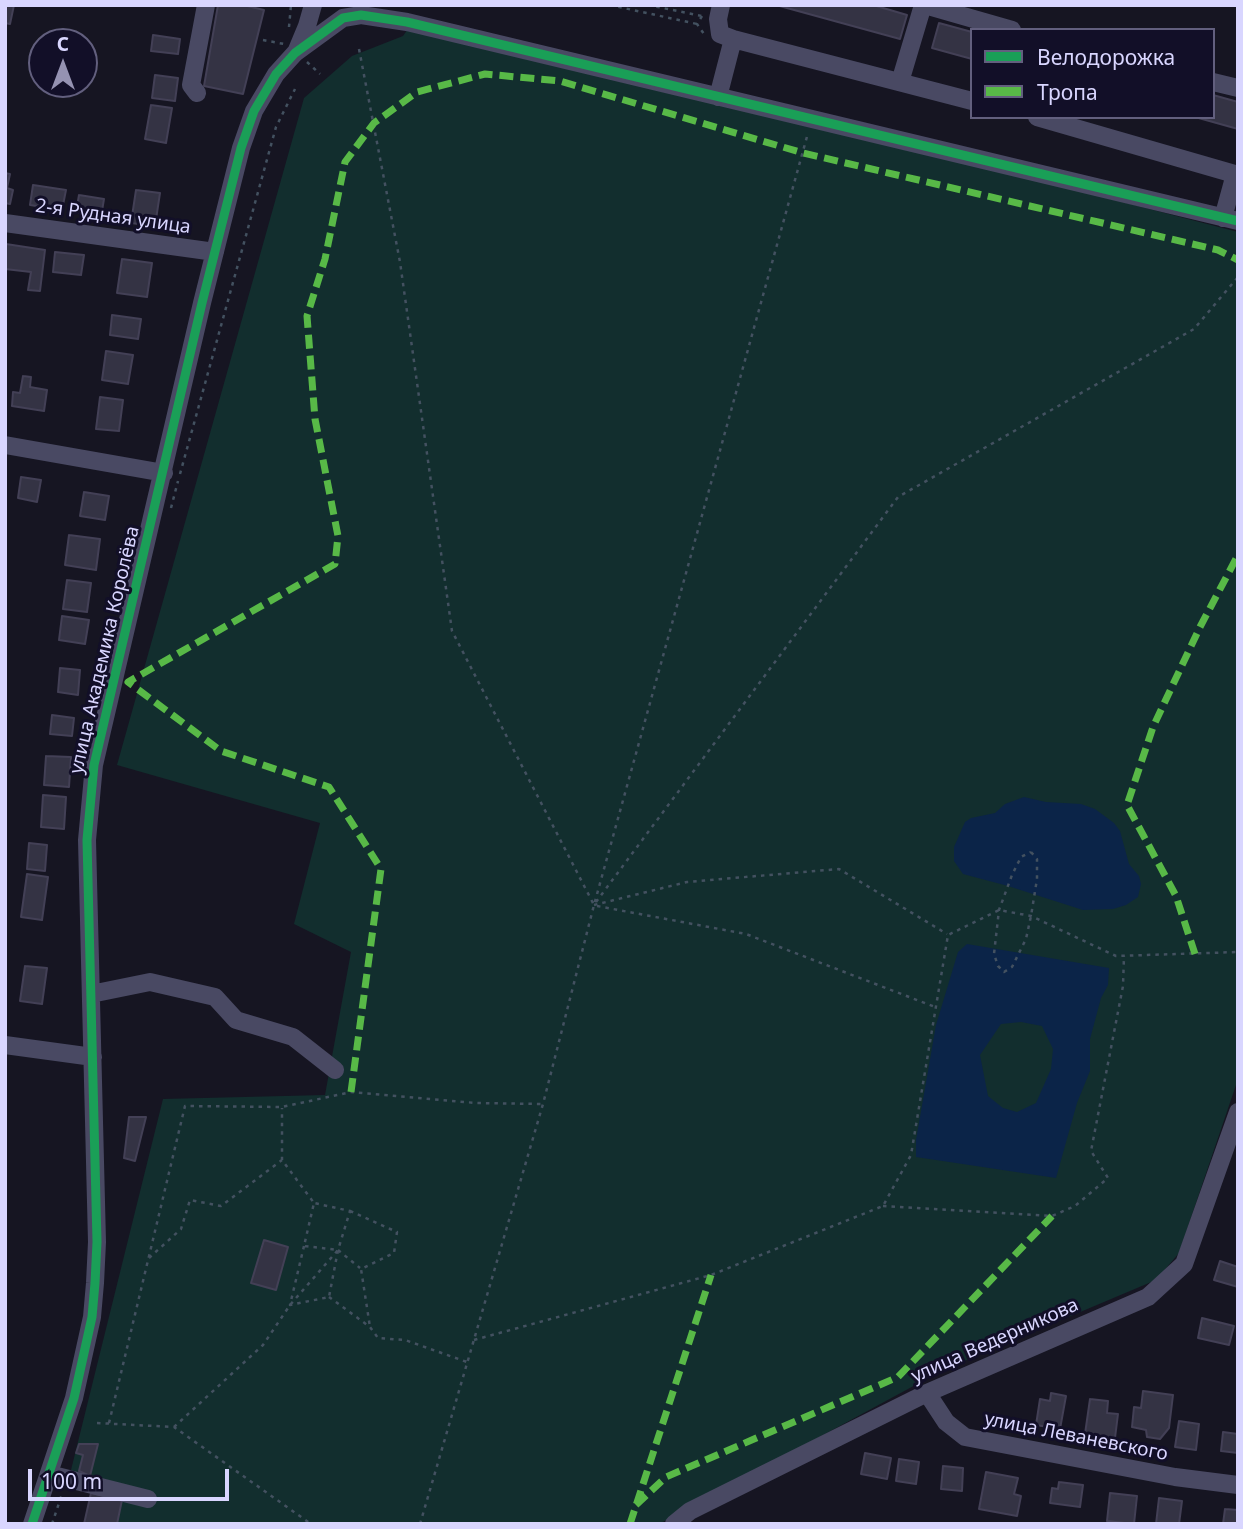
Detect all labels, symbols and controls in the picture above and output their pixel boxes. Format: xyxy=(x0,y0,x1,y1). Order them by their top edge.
north arrow xyxy=(28,28,98,98)
legend xyxy=(970,28,1215,119)
text: С xyxy=(57,31,69,57)
text: Велодорожка xyxy=(1037,43,1175,71)
text: Тропа xyxy=(1037,78,1098,106)
street label: 2-я Рудная улица xyxy=(34,195,192,239)
street label: улица Академика Королёва xyxy=(65,524,145,776)
street label: улица Ведерникова xyxy=(908,1294,1082,1388)
street label: улица Леваневского xyxy=(982,1408,1170,1466)
scale bar xyxy=(32,1456,233,1500)
text: 100 m xyxy=(41,1467,102,1495)

